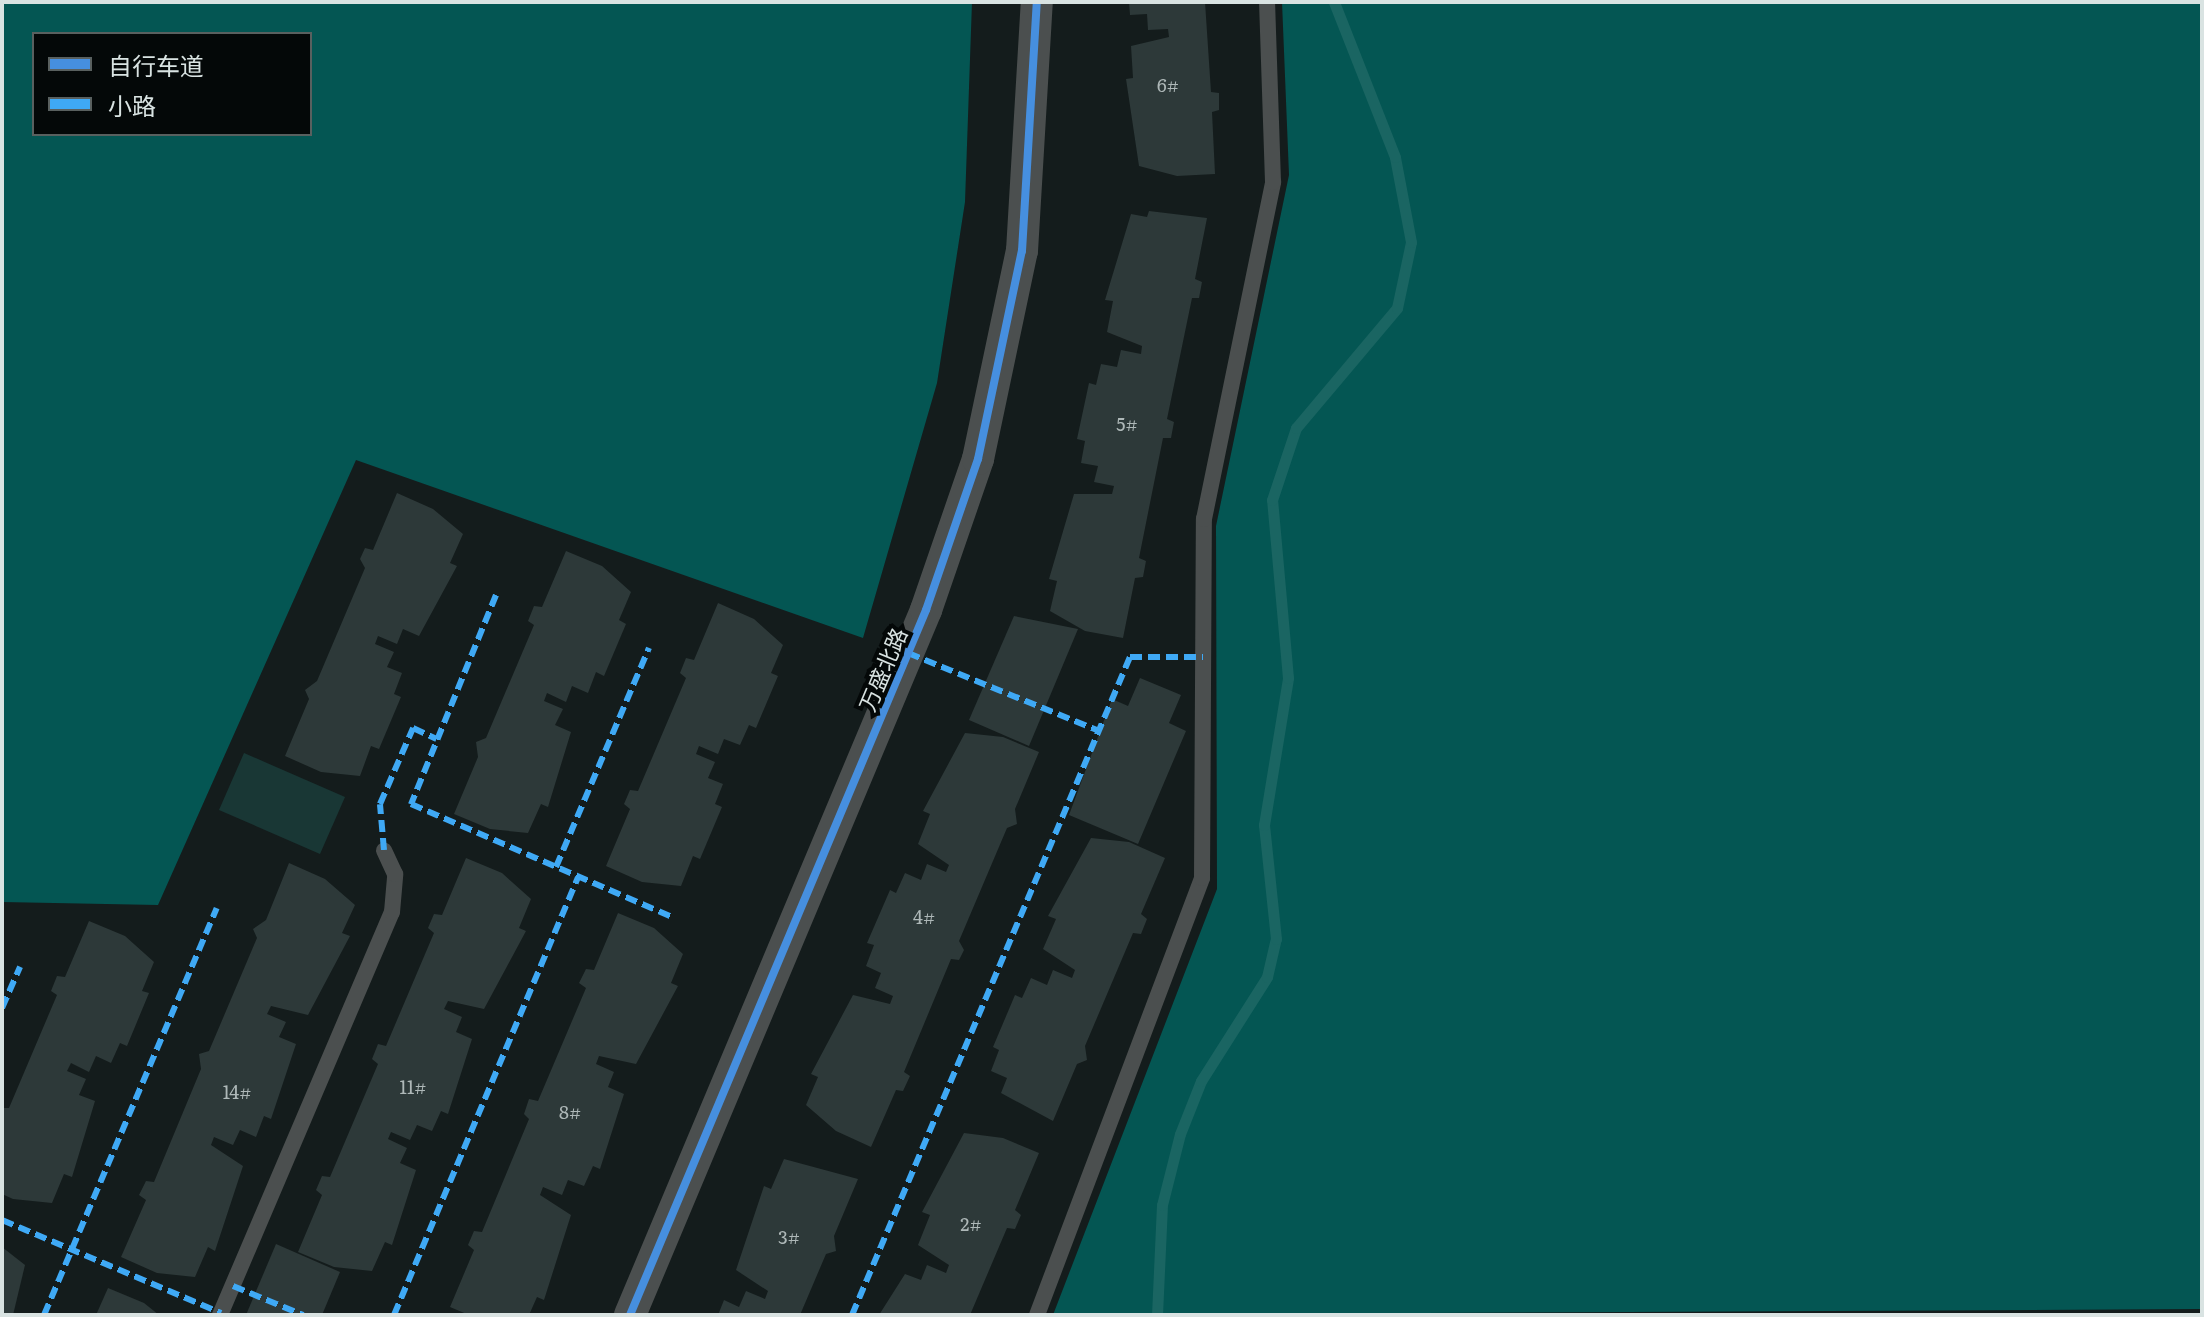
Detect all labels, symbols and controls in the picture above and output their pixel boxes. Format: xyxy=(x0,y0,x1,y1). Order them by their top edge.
legend xyxy=(32,32,312,136)
text: 自行车道 xyxy=(108,47,204,82)
house number: 6# xyxy=(1157,74,1179,96)
text: 小路 xyxy=(108,87,156,122)
house number: 5# xyxy=(1116,413,1138,435)
street label: 万盛北路 xyxy=(853,623,911,715)
house number: 4# xyxy=(913,906,935,928)
house number: 11# xyxy=(400,1076,426,1098)
house number: 14# xyxy=(223,1081,251,1103)
house number: 8# xyxy=(559,1101,581,1123)
house number: 2# xyxy=(960,1213,982,1235)
house number: 3# xyxy=(778,1226,800,1248)

